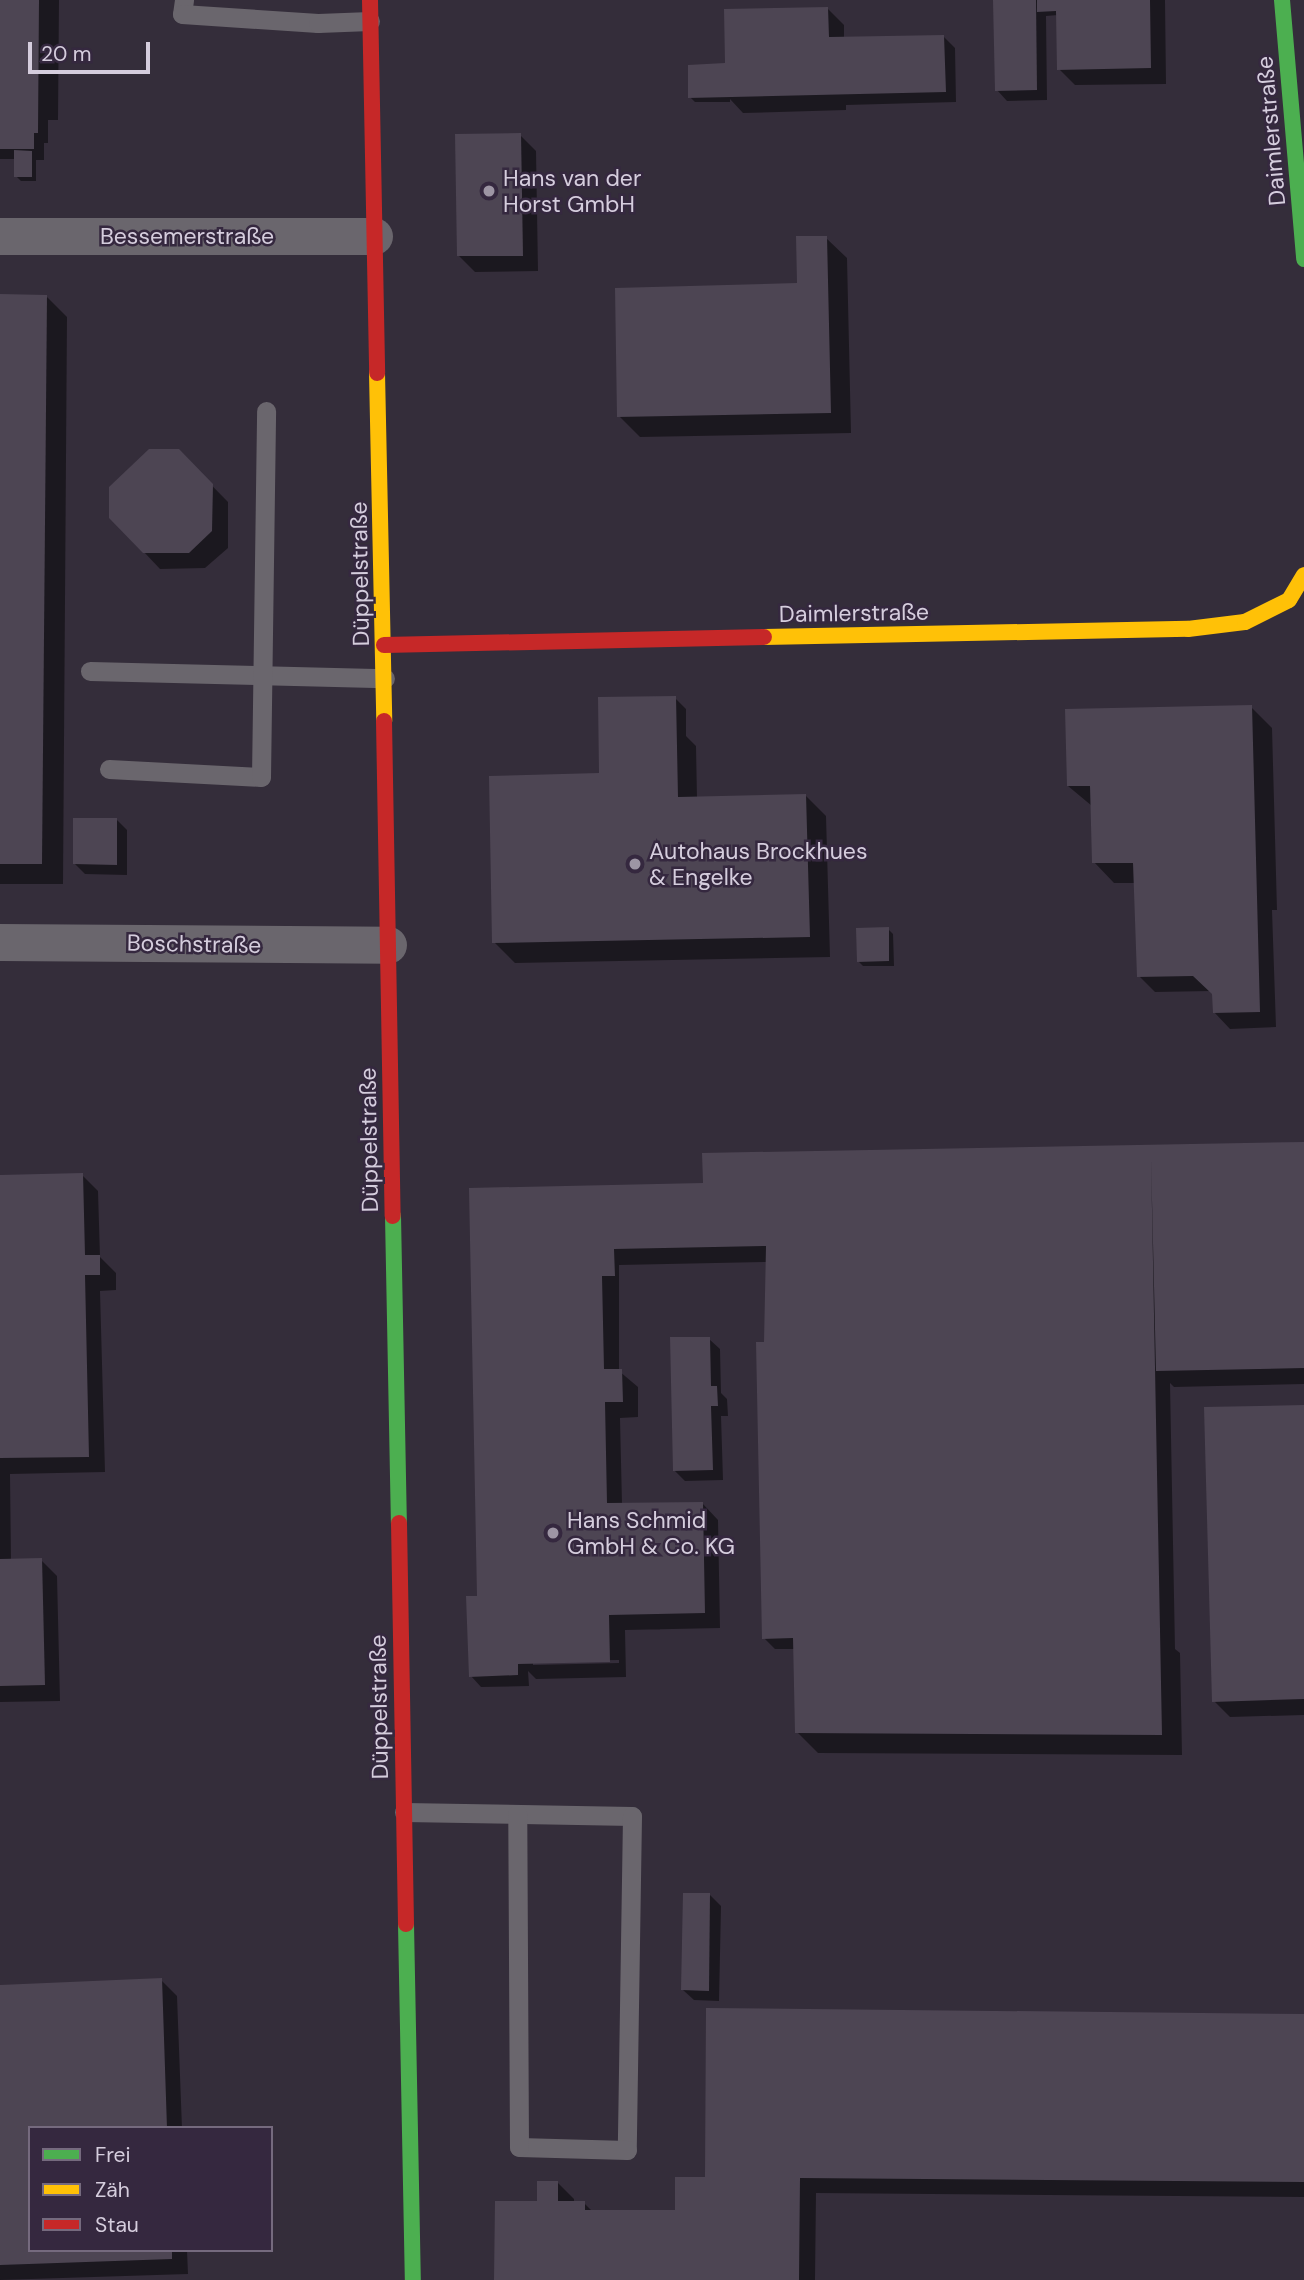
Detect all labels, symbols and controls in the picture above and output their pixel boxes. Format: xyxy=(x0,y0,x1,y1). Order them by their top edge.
scale bar xyxy=(32,28,154,72)
text: 20 m xyxy=(41,40,92,68)
street label: Daimlerstraße xyxy=(1251,55,1291,207)
place label: Hans van der Horst GmbH xyxy=(503,164,641,218)
marker: Hans van der Horst GmbH xyxy=(481,183,497,199)
street label: Bessemerstraße xyxy=(100,222,274,250)
street label: Düppelstraße xyxy=(345,501,375,647)
street label: Daimlerstraße xyxy=(779,598,929,628)
place label: Autohaus Brockhues & Engelke xyxy=(649,837,867,891)
marker: Autohaus Brockhues & Engelke xyxy=(627,856,643,872)
street label: Boschstraße xyxy=(127,929,261,959)
street label: Düppelstraße xyxy=(354,1067,384,1213)
place label: Hans Schmid GmbH & Co. KG xyxy=(567,1506,735,1560)
marker: Hans Schmid GmbH & Co. KG xyxy=(545,1525,561,1541)
street label: Düppelstraße xyxy=(364,1634,394,1780)
legend xyxy=(28,2126,273,2252)
text: Frei xyxy=(95,2141,131,2169)
text: Zäh xyxy=(95,2176,130,2204)
text: Stau xyxy=(95,2211,139,2239)

